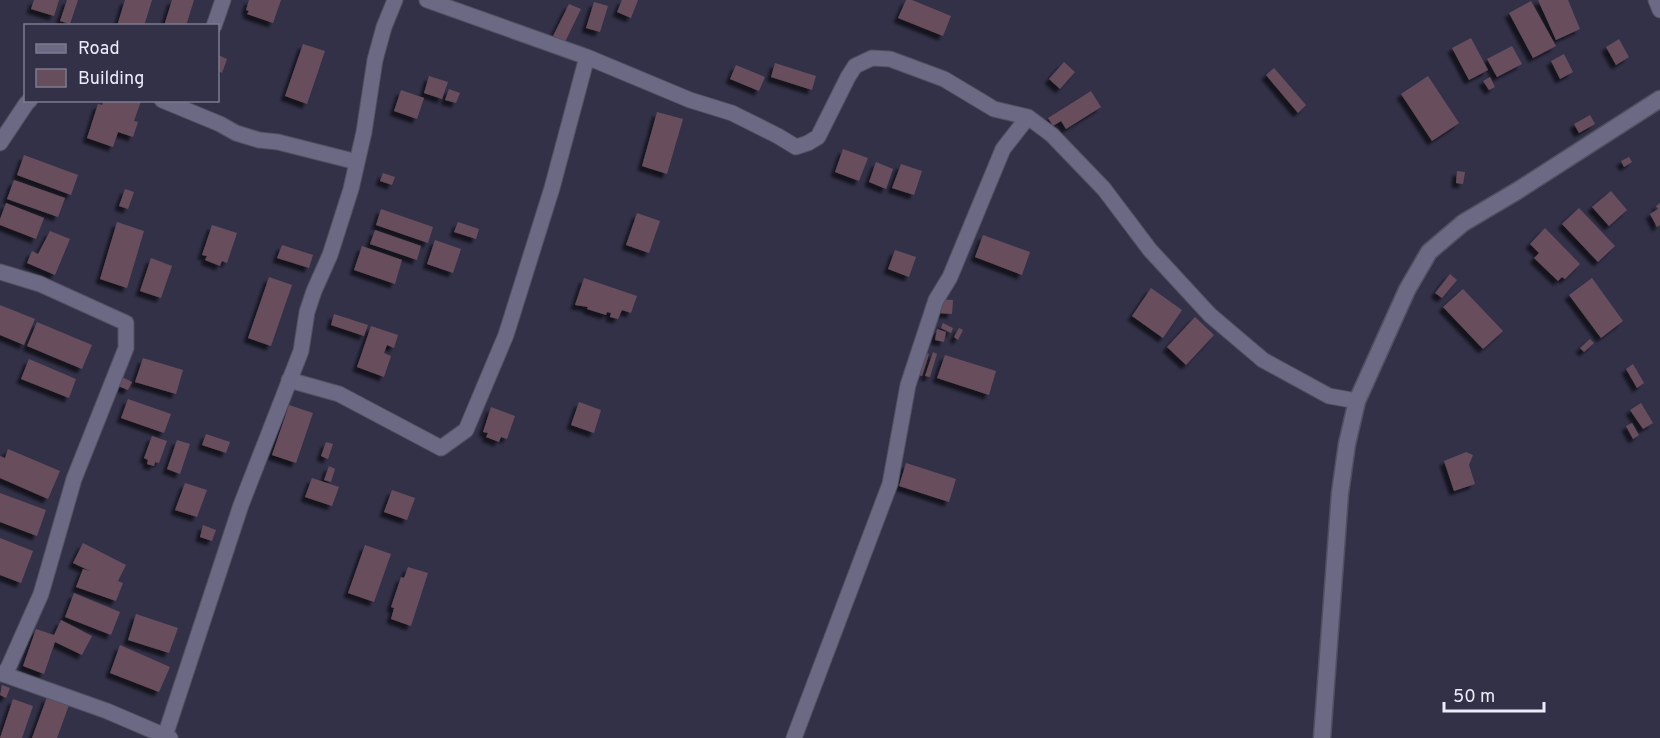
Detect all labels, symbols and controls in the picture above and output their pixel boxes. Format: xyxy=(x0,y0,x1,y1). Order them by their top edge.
legend xyxy=(24,24,219,102)
text: Road xyxy=(78,38,120,61)
text: Building xyxy=(78,68,144,91)
scale bar xyxy=(1444,675,1544,713)
text: 50 m xyxy=(1453,686,1495,709)

